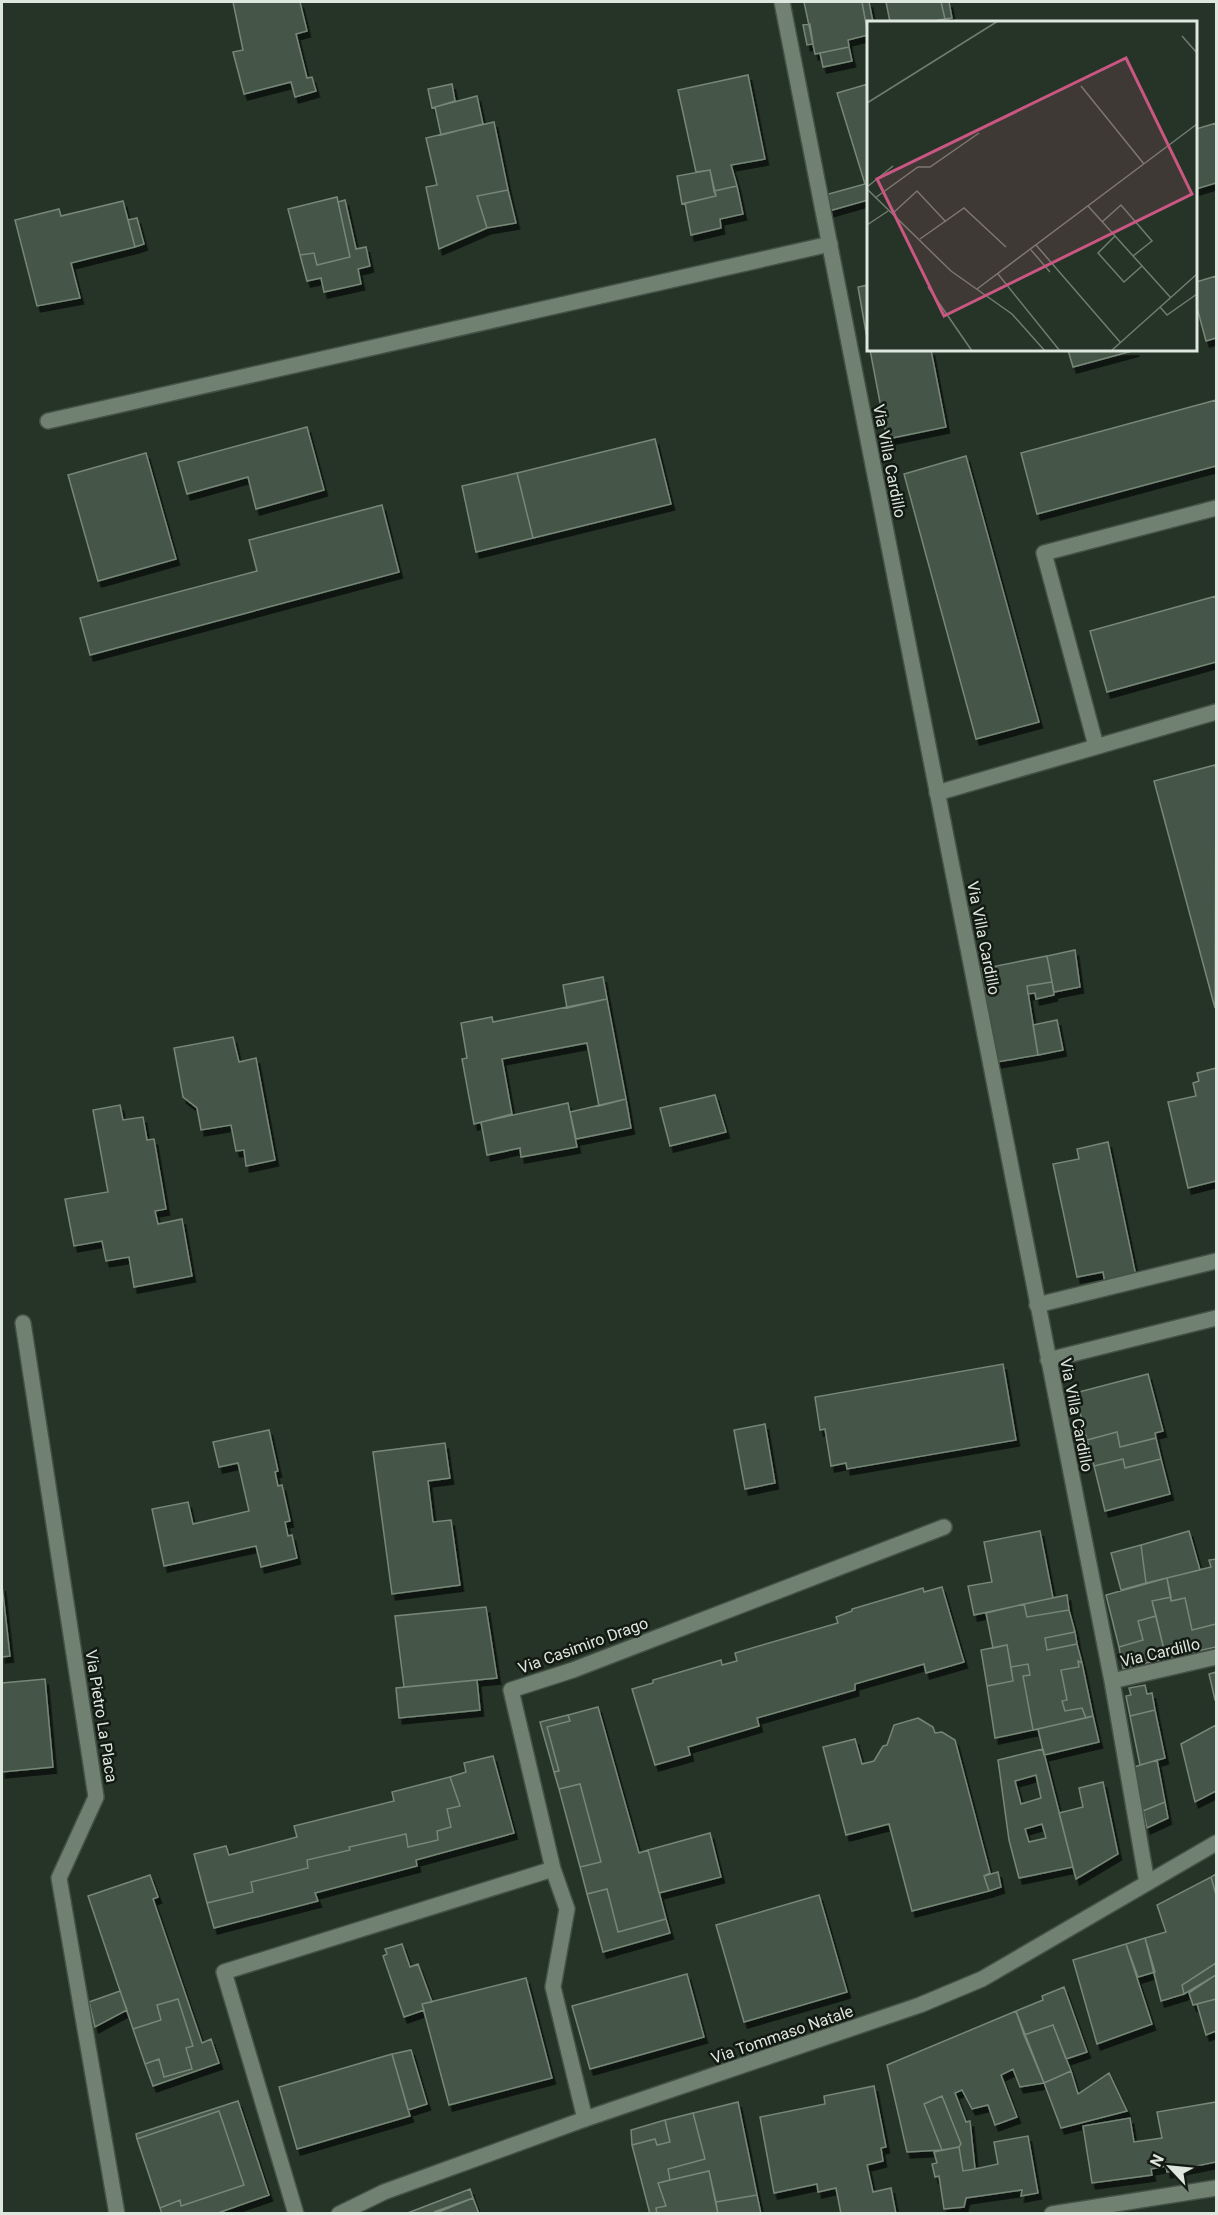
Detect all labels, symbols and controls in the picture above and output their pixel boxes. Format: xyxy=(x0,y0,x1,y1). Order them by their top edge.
inset map xyxy=(867,21,1197,351)
street label: Via Villa Cardillo xyxy=(869,403,910,520)
street label: Via Villa Cardillo xyxy=(963,880,1004,997)
street label: Via Villa Cardillo xyxy=(1056,1357,1097,1474)
street label: Via Casimiro Drago xyxy=(516,1613,651,1678)
street label: Via Cardillo xyxy=(1119,1634,1202,1671)
street label: Via Pietro La Placa xyxy=(82,1648,121,1784)
street label: Via Tommaso Natale xyxy=(709,2001,856,2068)
north arrow xyxy=(1140,2137,1200,2197)
text: N xyxy=(1146,2151,1168,2170)

